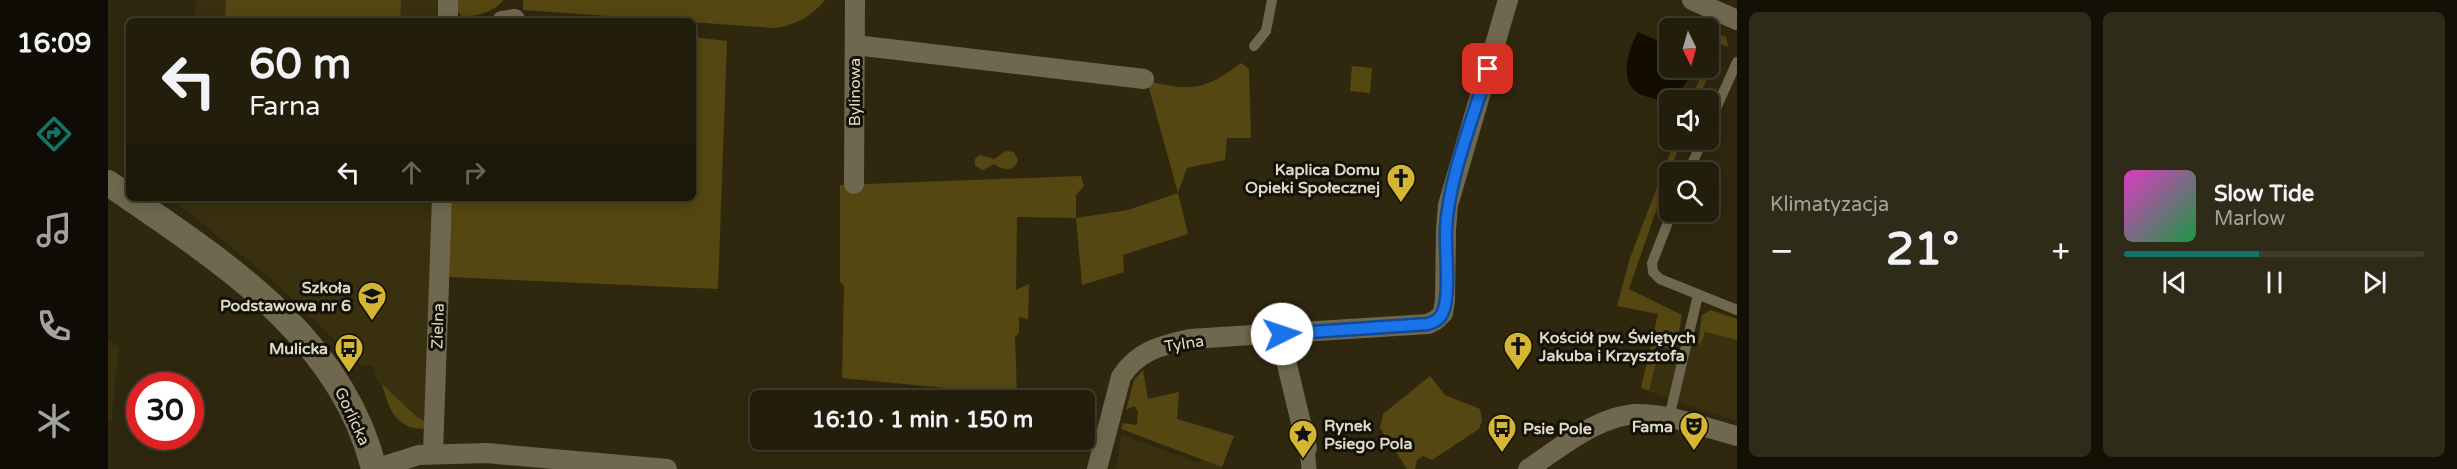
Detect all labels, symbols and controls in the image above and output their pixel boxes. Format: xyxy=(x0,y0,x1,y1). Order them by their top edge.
north arrow xyxy=(1659,18,1719,78)
map controls xyxy=(1659,18,1719,222)
text: 16:09 xyxy=(17,27,91,60)
text: 60 m xyxy=(249,39,351,90)
icon: left xyxy=(150,42,228,120)
pin xyxy=(1462,43,1513,94)
icon: arrive xyxy=(1471,52,1504,85)
street label: Bylinowa xyxy=(845,58,865,126)
text: Farna xyxy=(249,90,321,123)
button: sound xyxy=(1659,90,1719,150)
icon: directions xyxy=(33,113,75,155)
icon: left xyxy=(332,156,365,189)
icon: ahead xyxy=(395,156,428,189)
icon: right xyxy=(458,156,491,189)
place label: Kaplica Domu Opieki Społecznej xyxy=(1245,160,1380,198)
church icon: Kaplica Domu Opieki Społecznej xyxy=(1385,162,1417,204)
button: search xyxy=(1659,162,1719,222)
text: Slow Tide xyxy=(2214,181,2314,207)
text: Klimatyzacja xyxy=(1770,193,1889,217)
text: Marlow xyxy=(2214,207,2285,231)
icon: music xyxy=(33,209,75,251)
text: 21° xyxy=(1886,223,1959,277)
text: − xyxy=(1770,232,1794,271)
text: + xyxy=(2051,232,2070,271)
icon: previous xyxy=(2158,266,2191,299)
icon: pause xyxy=(2258,266,2291,299)
icon: next xyxy=(2358,266,2391,299)
place label: Szkoła Podstawowa nr 6 xyxy=(220,278,351,316)
school or university icon: Szkoła Podstawowa nr 6 xyxy=(356,280,388,322)
position arrow xyxy=(1250,302,1314,366)
street label: Zielna xyxy=(427,303,449,349)
icon: phone xyxy=(33,305,75,347)
place label: Kościół pw. Świętych Jakuba i Krzysztofa xyxy=(1538,328,1696,366)
church icon: Kościół pw. Świętych Jakuba i Krzysztofa xyxy=(1502,330,1534,372)
street label: Tylna xyxy=(1163,331,1205,357)
bus stop icon: Mulicka xyxy=(333,332,365,374)
place label: Mulicka xyxy=(269,339,328,359)
speed limit sign: 30 xyxy=(126,372,204,450)
street label: Gorlicka xyxy=(330,384,374,449)
icon: climate xyxy=(33,400,75,442)
text: 16:10 · 1 min · 150 m xyxy=(812,407,1033,433)
theatre icon: Fama xyxy=(1678,410,1710,452)
bus stop icon: Psie Pole xyxy=(1486,412,1518,454)
place label: Rynek Psiego Pola xyxy=(1324,416,1413,454)
place label: Fama xyxy=(1632,417,1673,437)
place icon: Rynek Psiego Pola xyxy=(1287,418,1319,460)
place label: Psie Pole xyxy=(1523,419,1592,439)

